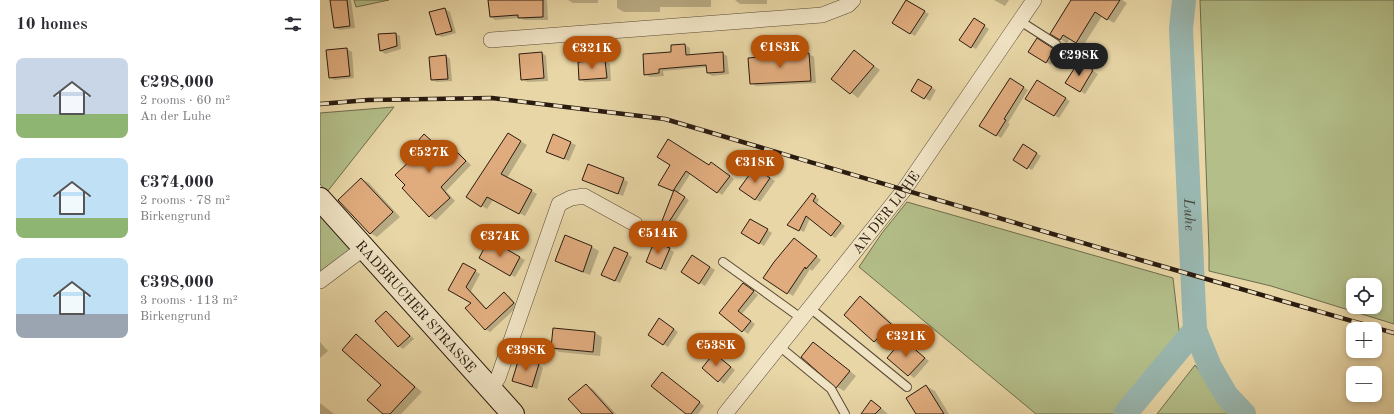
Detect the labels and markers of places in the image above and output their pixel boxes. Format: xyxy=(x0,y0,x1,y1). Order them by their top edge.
pin: €183K xyxy=(752,35,808,69)
pin: €321K xyxy=(564,36,620,70)
pin: €298K xyxy=(1051,43,1107,77)
pin: €527K xyxy=(401,140,457,174)
pin: €318K xyxy=(727,150,783,184)
pin: €514K xyxy=(630,221,686,255)
pin: €374K xyxy=(472,224,528,258)
pin: €321K xyxy=(878,324,934,358)
pin: €538K xyxy=(688,333,744,367)
pin: €398K xyxy=(498,338,554,372)

